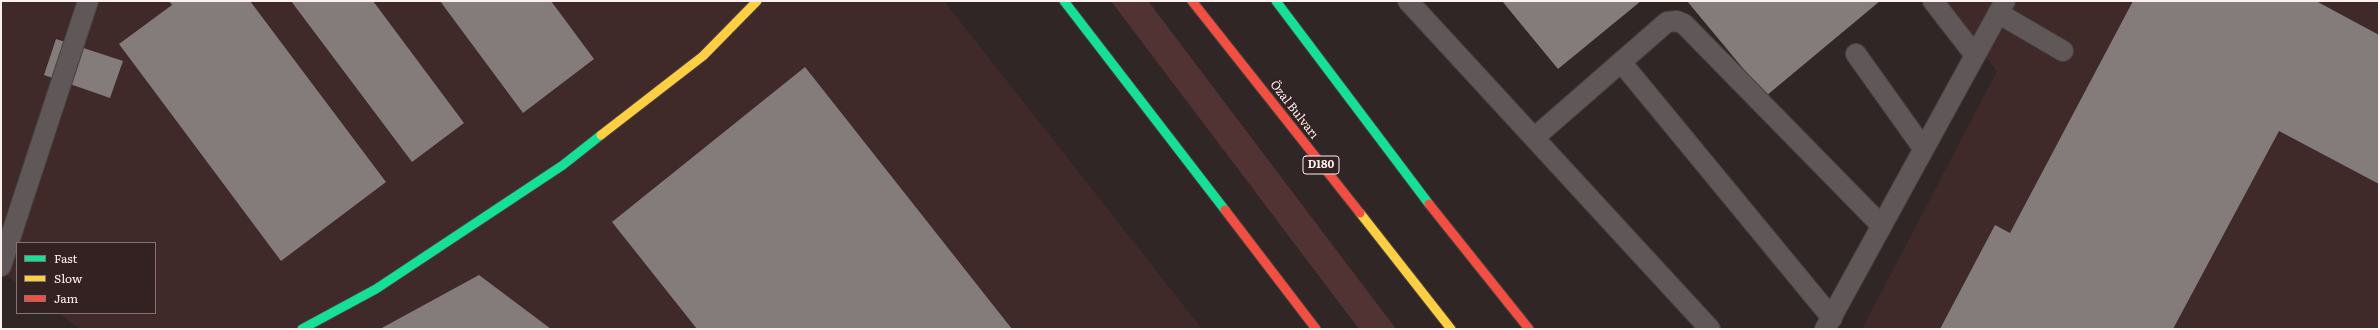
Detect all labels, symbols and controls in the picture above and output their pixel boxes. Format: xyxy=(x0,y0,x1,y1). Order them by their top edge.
street label: Özal Bulvarı xyxy=(1267,78,1321,142)
road number: D180 xyxy=(1303,156,1339,174)
legend xyxy=(16,242,156,314)
text: Fast xyxy=(54,249,77,267)
text: Slow xyxy=(54,269,82,287)
text: Jam xyxy=(54,289,78,307)

